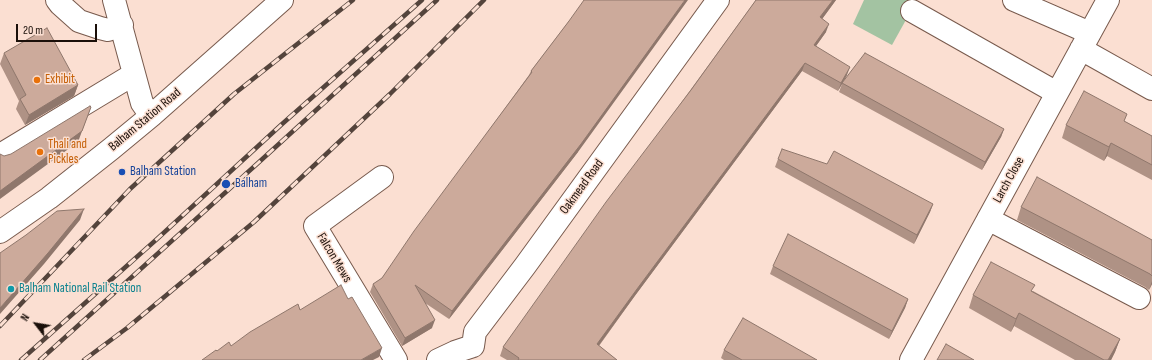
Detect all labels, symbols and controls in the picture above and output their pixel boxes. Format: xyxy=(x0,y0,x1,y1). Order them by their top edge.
scale bar xyxy=(18,16,99,42)
text: 20 m xyxy=(23,23,43,38)
place label: Exhibit xyxy=(45,72,75,88)
marker: Exhibit xyxy=(32,75,42,85)
street label: Balham Station Road xyxy=(106,85,184,155)
place label: Thali and Pickles xyxy=(48,137,87,168)
marker: Thali and Pickles xyxy=(35,147,45,157)
street label: Larch Close xyxy=(990,154,1028,206)
street label: Oakmead Road xyxy=(557,157,607,217)
place label: Balham Station xyxy=(130,164,196,180)
marker: Balham Station xyxy=(117,167,127,177)
place label: Balham xyxy=(235,176,267,192)
marker: Balham xyxy=(220,178,232,190)
street label: Falcon Mews xyxy=(313,230,355,286)
place label: Balham National Rail Station xyxy=(19,281,141,297)
marker: Balham National Rail Station xyxy=(6,284,16,294)
north arrow xyxy=(16,304,56,344)
text: N xyxy=(18,312,32,323)

